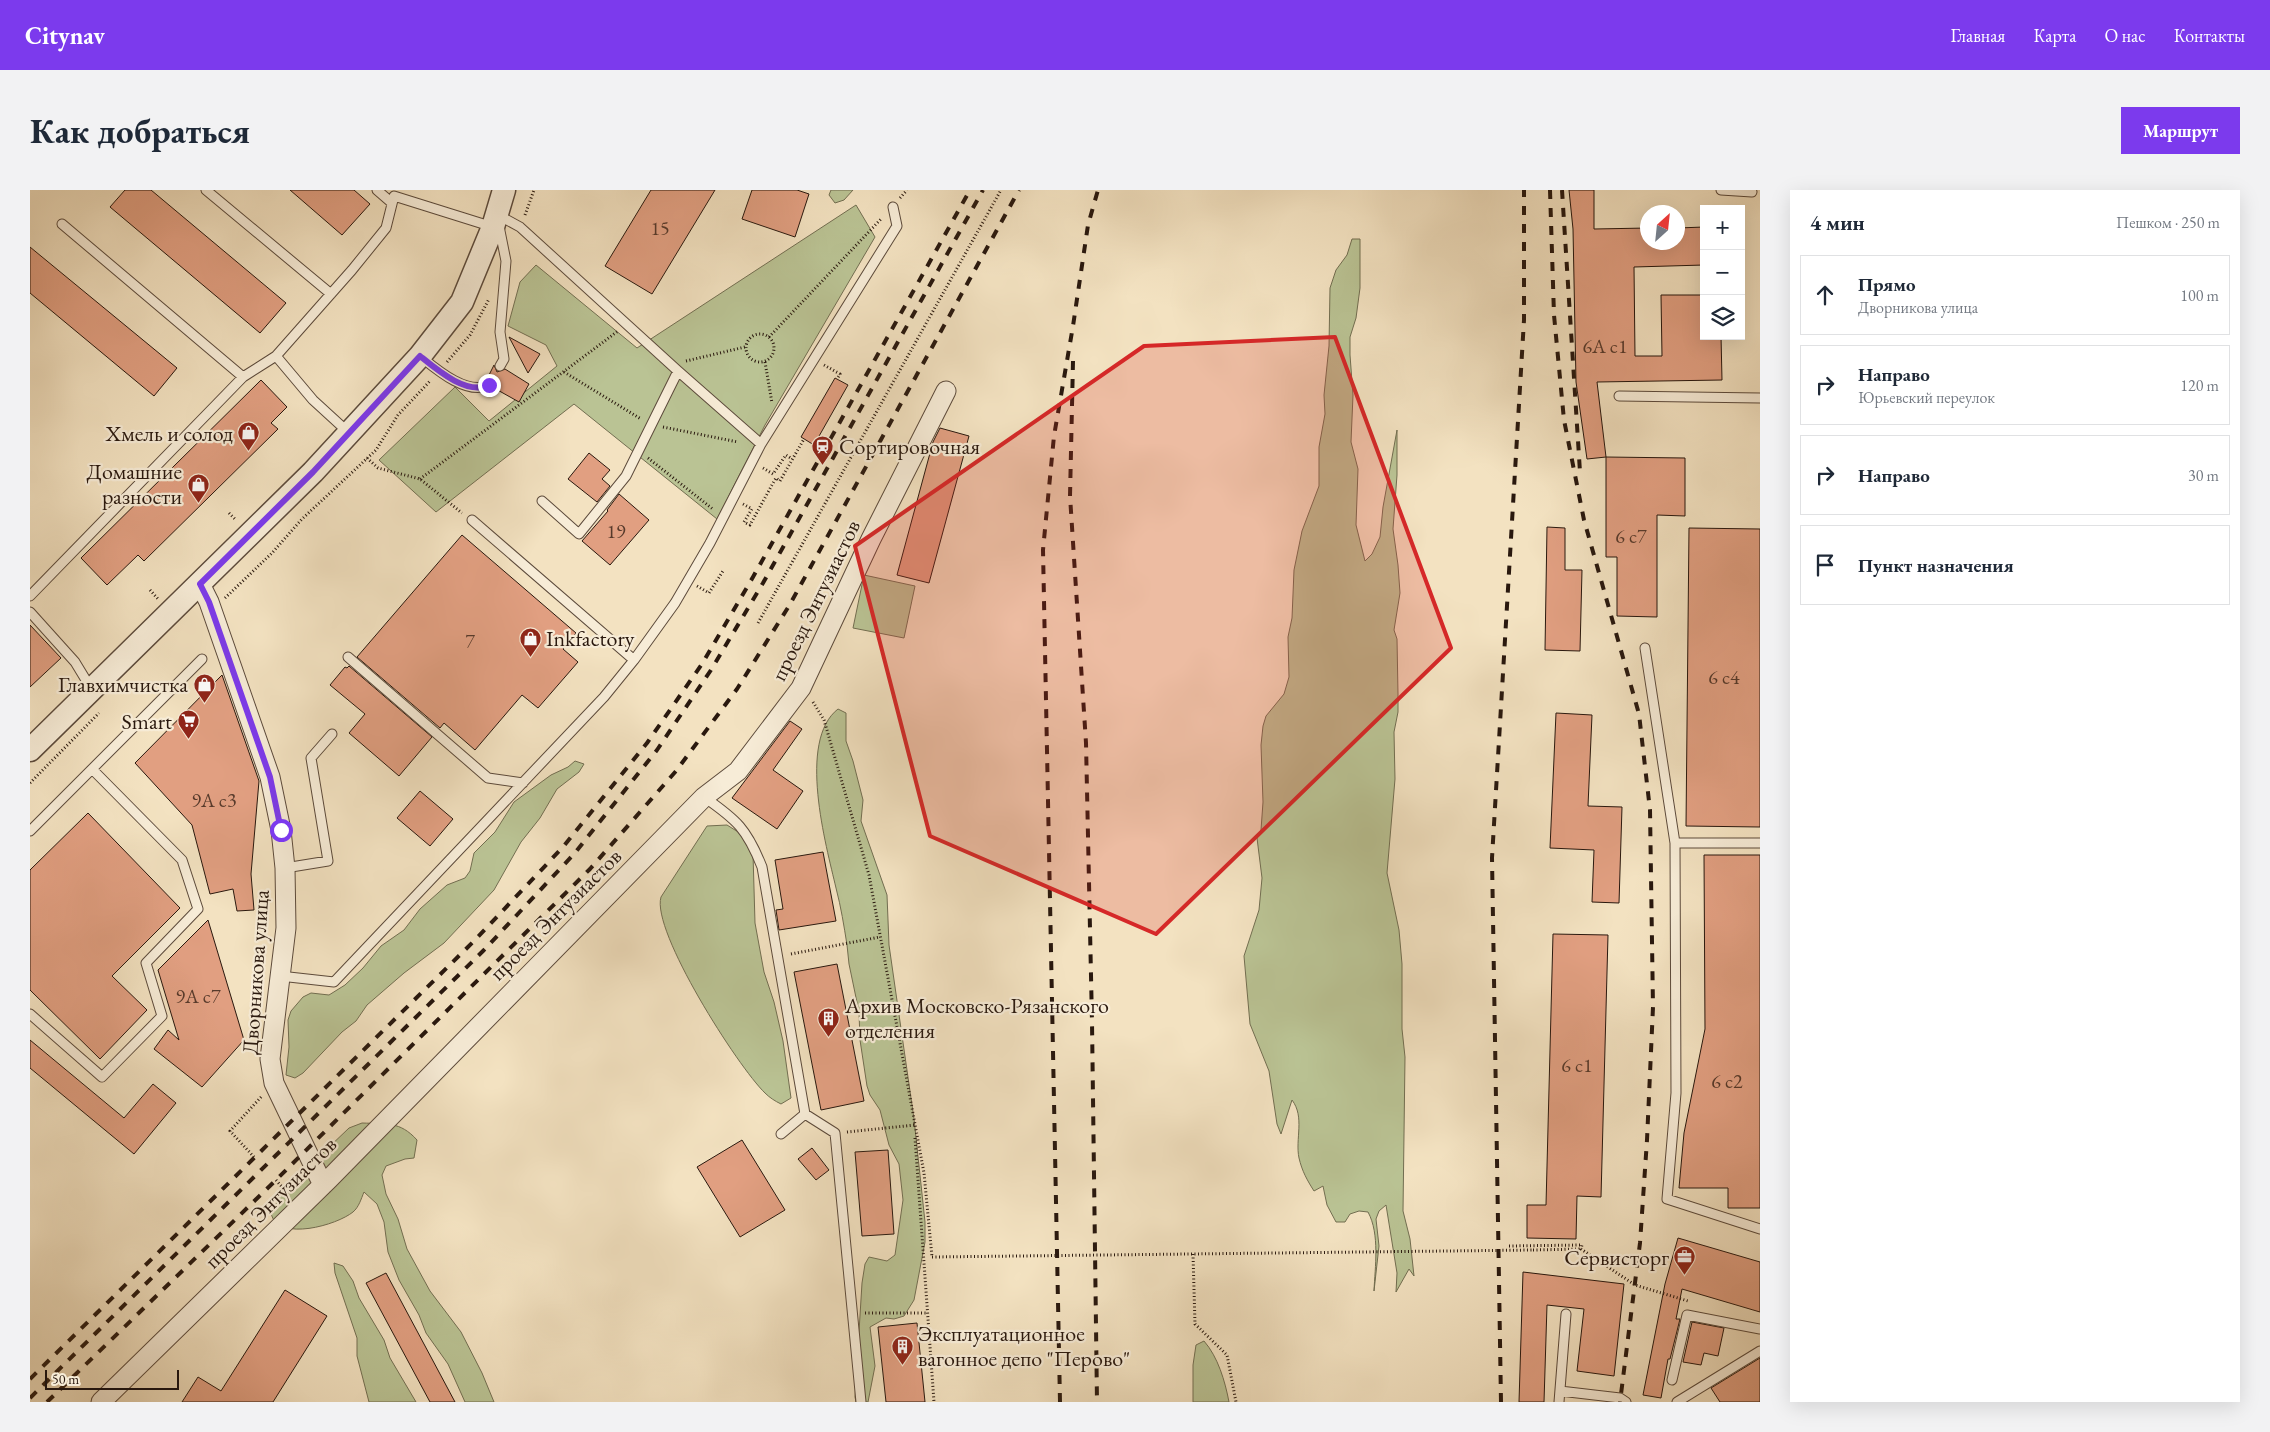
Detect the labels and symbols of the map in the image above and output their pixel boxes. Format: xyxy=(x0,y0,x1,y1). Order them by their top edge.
north arrow xyxy=(1640,205,1685,250)
house number: 15 xyxy=(650,215,670,241)
house number: 6А с1 xyxy=(1582,333,1628,359)
route end xyxy=(478,374,501,397)
place label: Хмель и солод xyxy=(104,419,233,448)
shop icon: Хмель и солод xyxy=(237,421,261,452)
place label: Сортировочная xyxy=(839,432,980,461)
station icon: Сортировочная xyxy=(811,434,835,465)
place label: Домашние разности xyxy=(86,457,182,511)
shop icon: Домашние разности xyxy=(186,472,210,503)
street label: проезд Энтузиастов xyxy=(764,515,867,685)
house number: 19 xyxy=(606,518,626,544)
house number: 6 с7 xyxy=(1615,523,1647,549)
place label: Inkfactory xyxy=(546,624,635,653)
shop icon: Inkfactory xyxy=(518,626,542,657)
house number: 7 xyxy=(465,628,475,654)
house number: 6 с4 xyxy=(1708,664,1740,690)
place label: Главхимчистка xyxy=(58,670,188,699)
shop icon: Главхимчистка xyxy=(192,672,216,703)
place label: Smart xyxy=(122,707,172,736)
supermarket icon: Smart xyxy=(176,709,200,740)
house number: 9А с3 xyxy=(191,787,237,813)
route start xyxy=(270,819,293,842)
street label: проезд Энтузиастов xyxy=(483,842,628,987)
street label: Дворникова улица xyxy=(235,888,276,1055)
house number: 9А с7 xyxy=(175,983,221,1009)
place label: Архив Московско-Рязанского отделения xyxy=(844,991,1109,1045)
building icon: Архив Московско-Рязанского отделения xyxy=(817,1006,841,1037)
house number: 6 с1 xyxy=(1561,1052,1593,1078)
house number: 6 с2 xyxy=(1711,1068,1743,1094)
street label: проезд Энтузиастов xyxy=(198,1130,343,1275)
place label: Сервисторг xyxy=(1564,1243,1669,1272)
office icon: Сервисторг xyxy=(1673,1245,1697,1276)
place label: Эксплуатационное вагонное депо "Перово" xyxy=(918,1319,1130,1373)
building icon: Эксплуатационное вагонное депо "Перово" xyxy=(890,1334,914,1365)
scale bar xyxy=(45,1367,179,1390)

